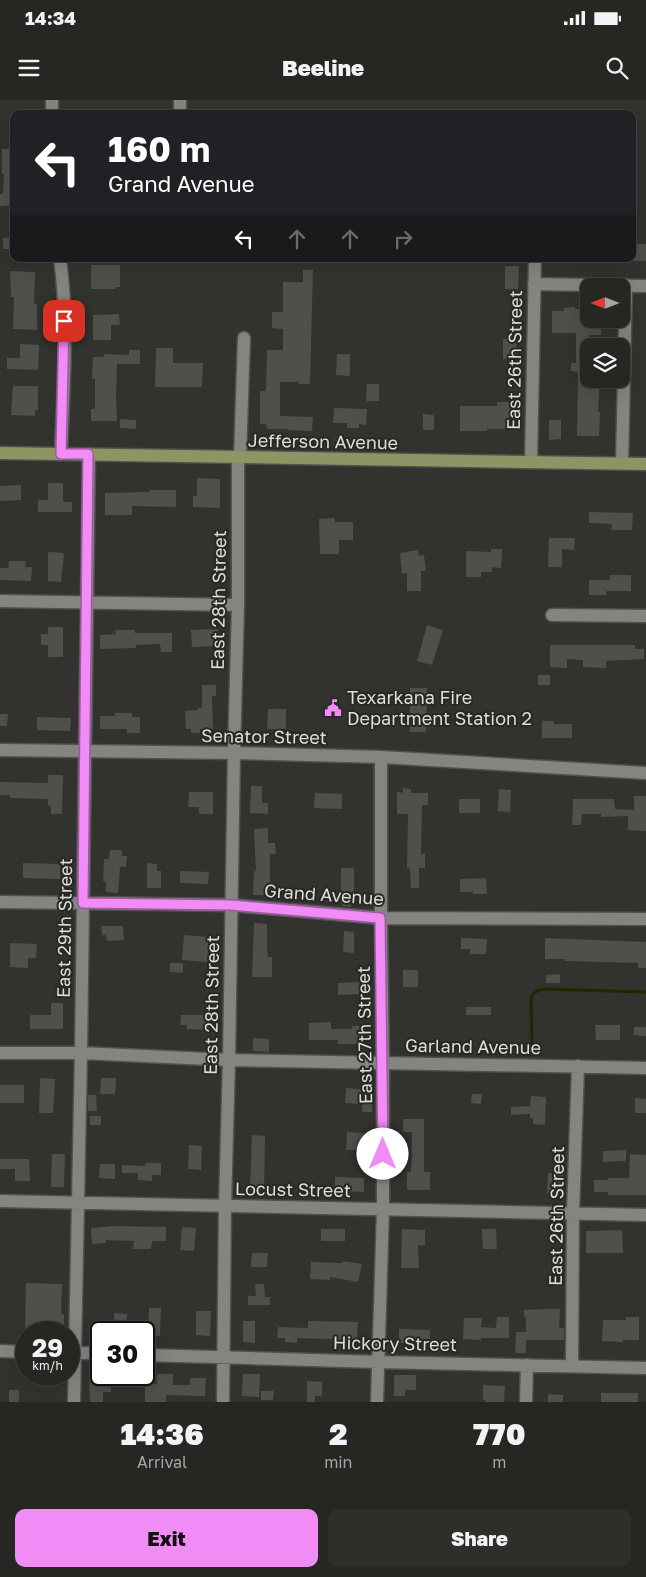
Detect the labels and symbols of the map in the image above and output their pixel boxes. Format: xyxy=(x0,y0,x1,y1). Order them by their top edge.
north arrow xyxy=(580,278,630,328)
street label: East 26th Street xyxy=(502,290,526,430)
pin xyxy=(43,300,85,342)
street label: Jefferson Avenue xyxy=(248,429,398,453)
street label: East 28th Street xyxy=(206,530,230,670)
place label: Texarkana Fire Department Station 2 xyxy=(347,686,532,729)
public building icon: Texarkana Fire Department Station 2 xyxy=(323,698,343,718)
street label: Senator Street xyxy=(201,724,327,748)
street label: East 29th Street xyxy=(52,858,76,998)
street label: Grand Avenue xyxy=(264,879,385,909)
street label: East 28th Street xyxy=(199,935,223,1075)
street label: East 27th Street xyxy=(352,966,376,1104)
street label: Garland Avenue xyxy=(405,1034,541,1058)
position arrow xyxy=(356,1127,408,1179)
street label: East 26th Street xyxy=(544,1146,568,1286)
street label: Locust Street xyxy=(235,1177,351,1201)
speed limit sign: 30 xyxy=(90,1321,155,1386)
street label: Hickory Street xyxy=(333,1331,457,1355)

